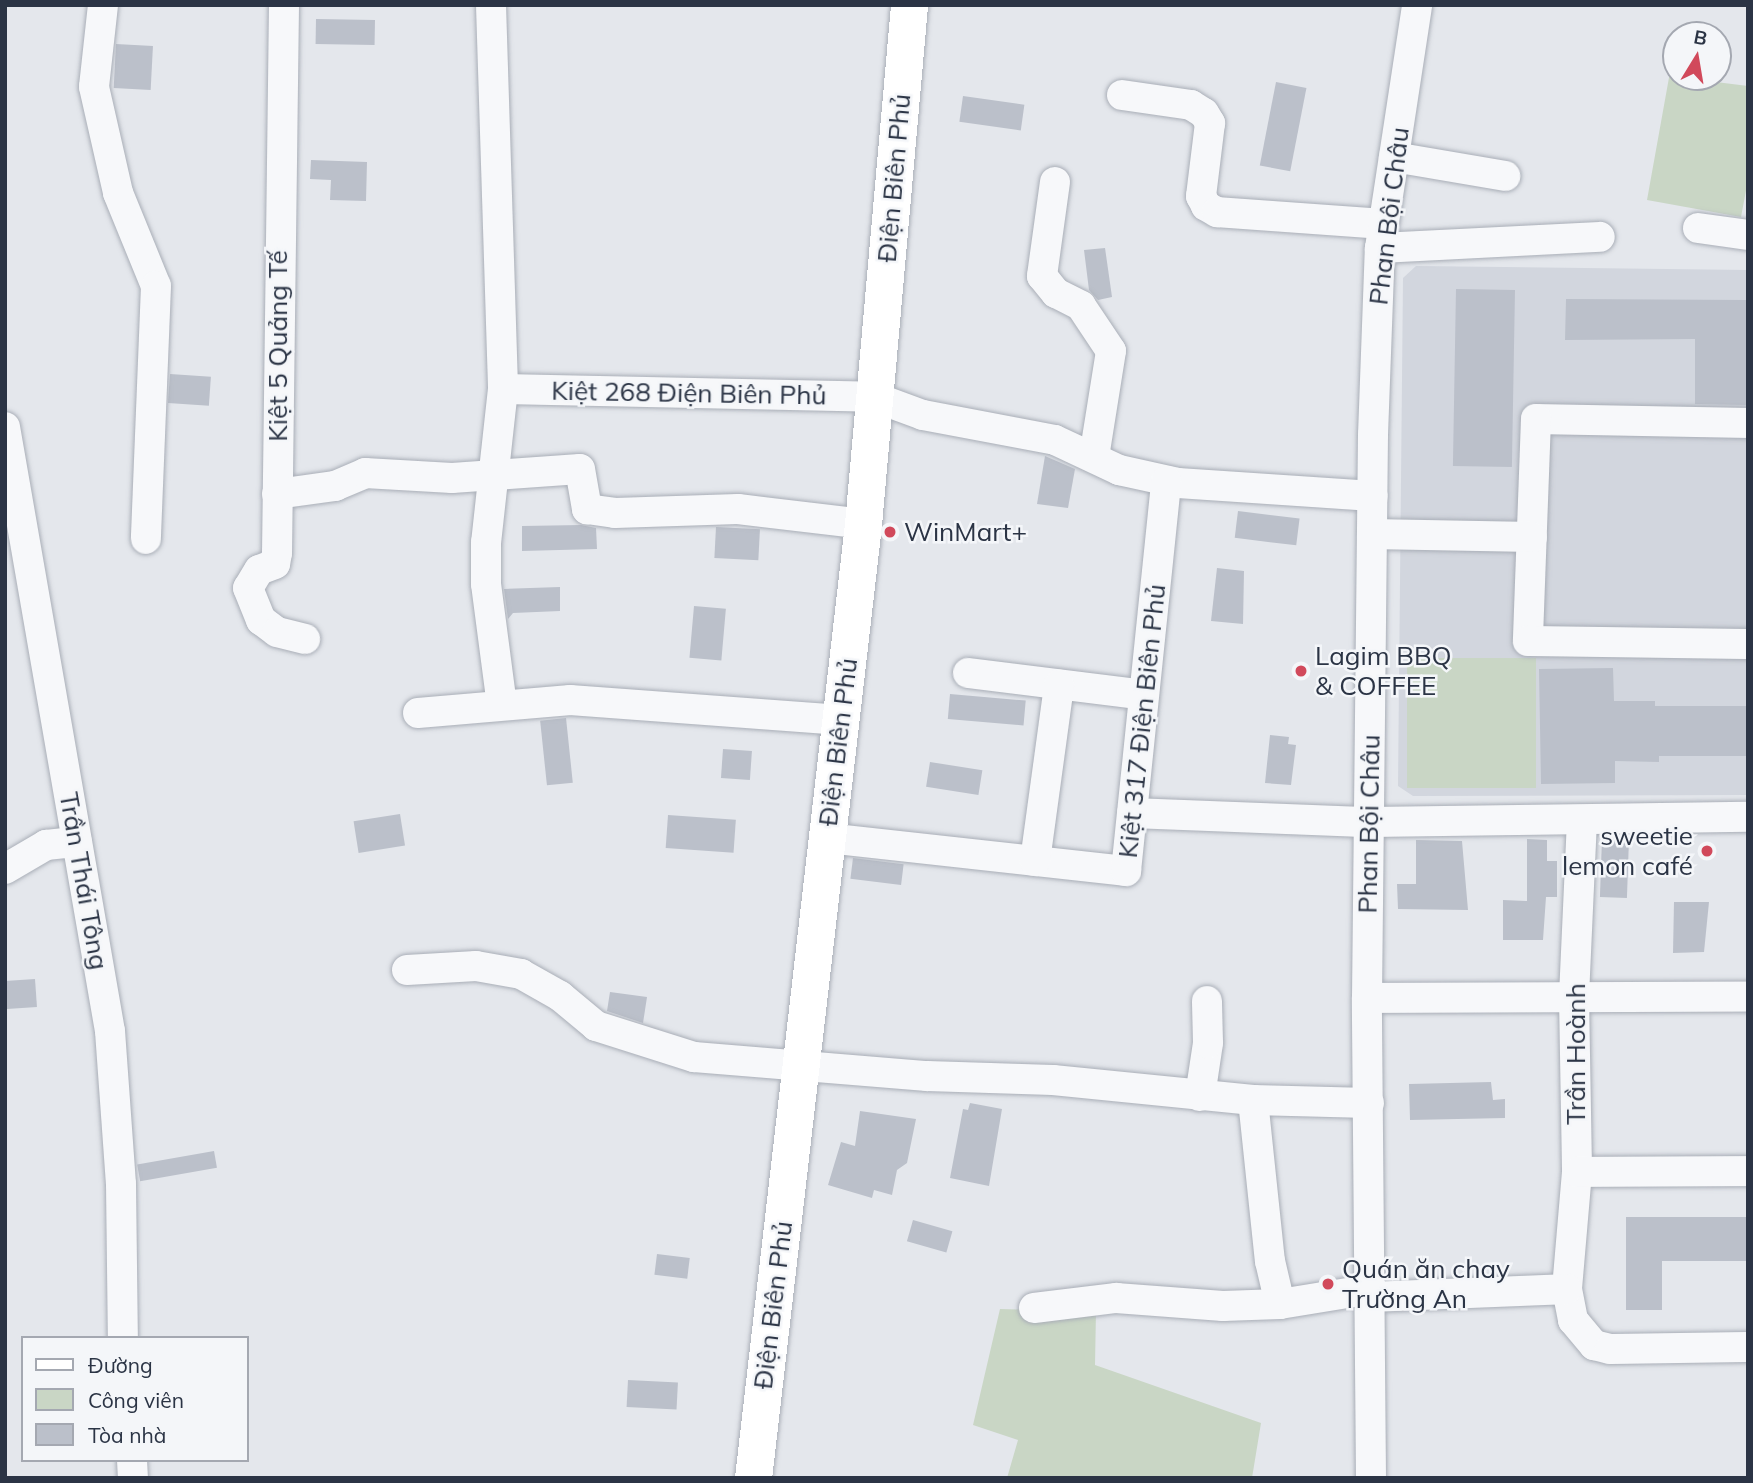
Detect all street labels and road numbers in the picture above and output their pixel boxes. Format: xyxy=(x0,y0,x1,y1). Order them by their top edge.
street label: Điện Biên Phủ xyxy=(871,92,917,264)
street label: Phan Bội Châu xyxy=(1363,125,1415,307)
street label: Kiệt 5 Quảng Tế xyxy=(262,250,294,442)
street label: Kiệt 268 Điện Biên Phủ xyxy=(551,375,827,411)
street label: Kiệt 317 Điện Biên Phủ xyxy=(1112,582,1172,860)
street label: Điện Biên Phủ xyxy=(812,656,864,828)
street label: Phan Bội Châu xyxy=(1352,734,1386,914)
street label: Trần Thái Tông xyxy=(53,790,115,972)
street label: Trần Hoành xyxy=(1560,983,1592,1125)
street label: Điện Biên Phủ xyxy=(747,1219,799,1391)

